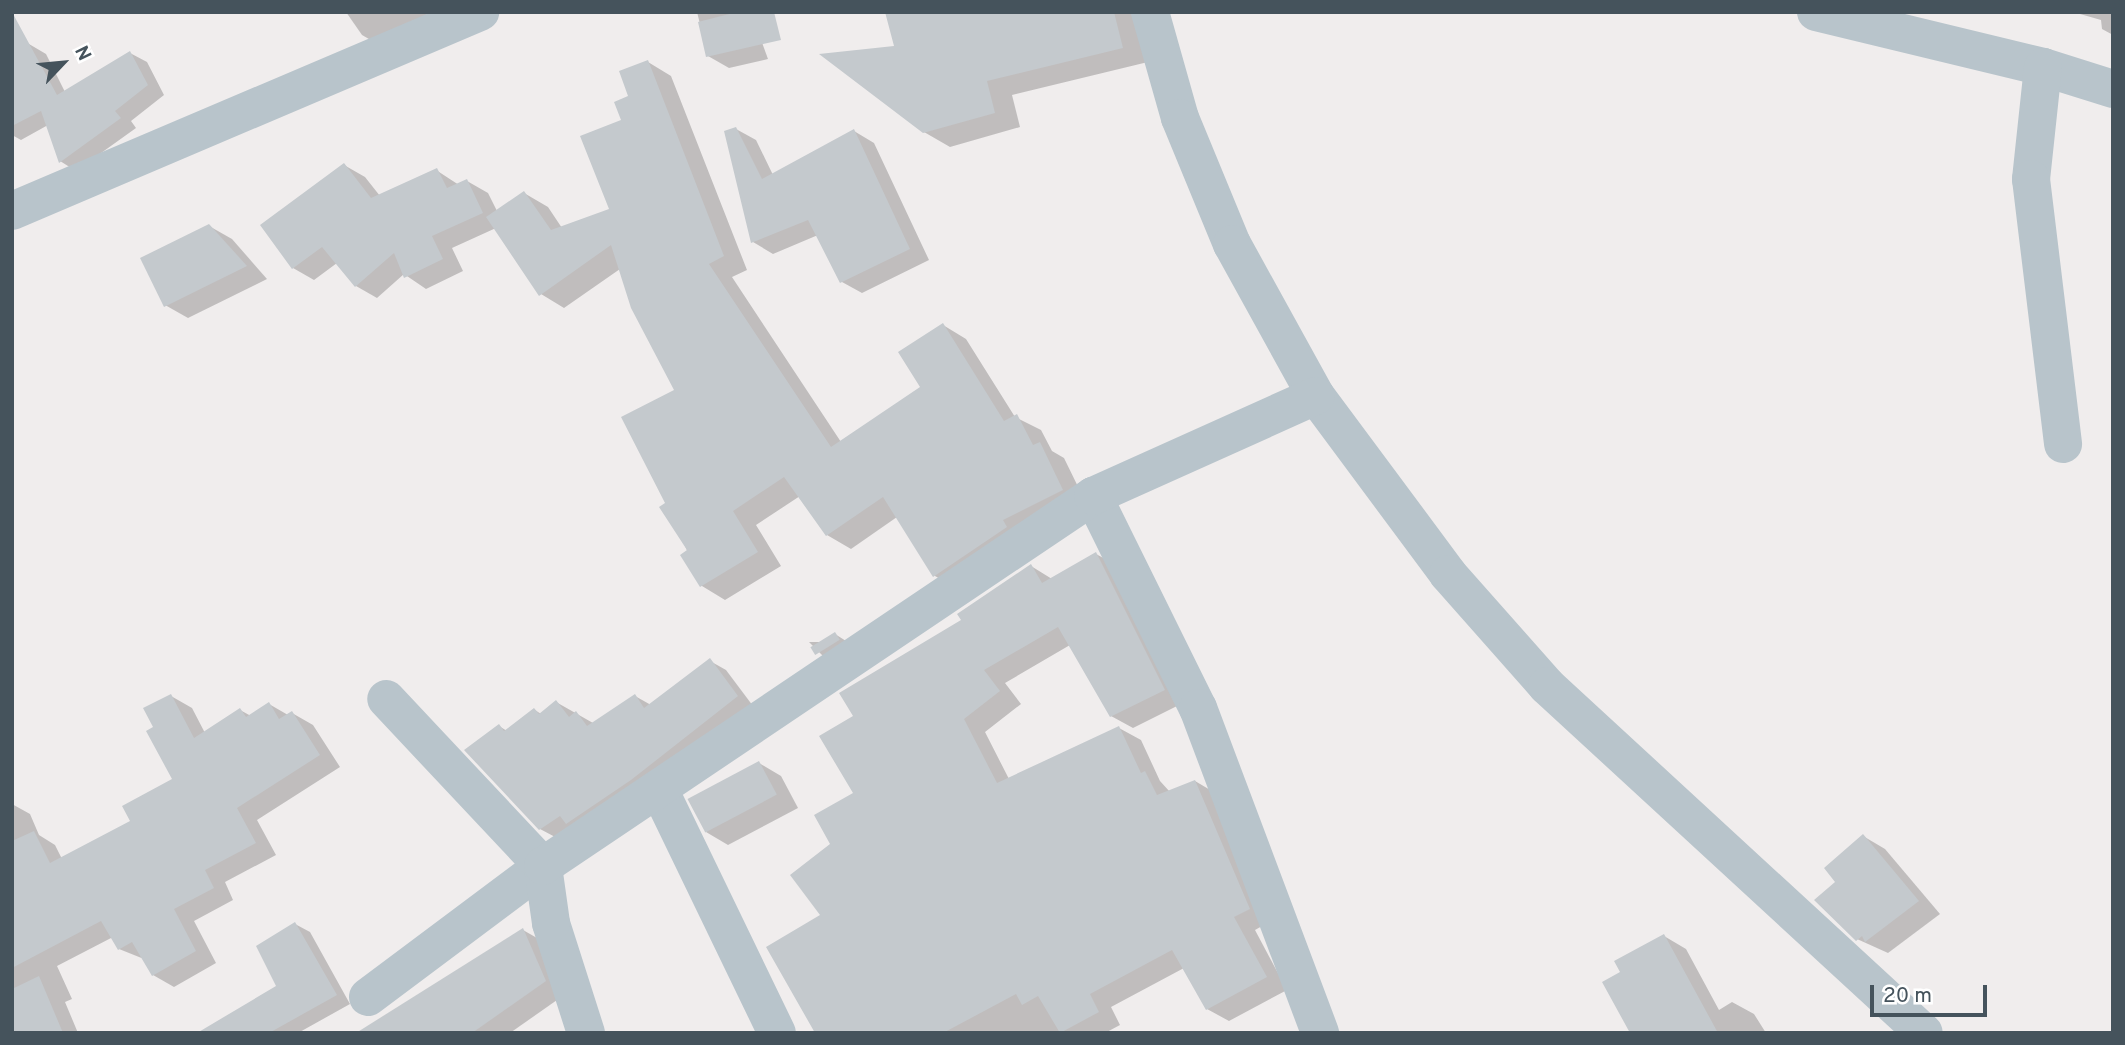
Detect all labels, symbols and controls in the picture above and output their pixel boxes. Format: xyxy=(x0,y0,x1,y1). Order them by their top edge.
north arrow xyxy=(28,28,98,98)
text: N xyxy=(68,42,96,65)
scale bar xyxy=(1873,972,1990,1016)
text: 20 m xyxy=(1883,983,1932,1010)

